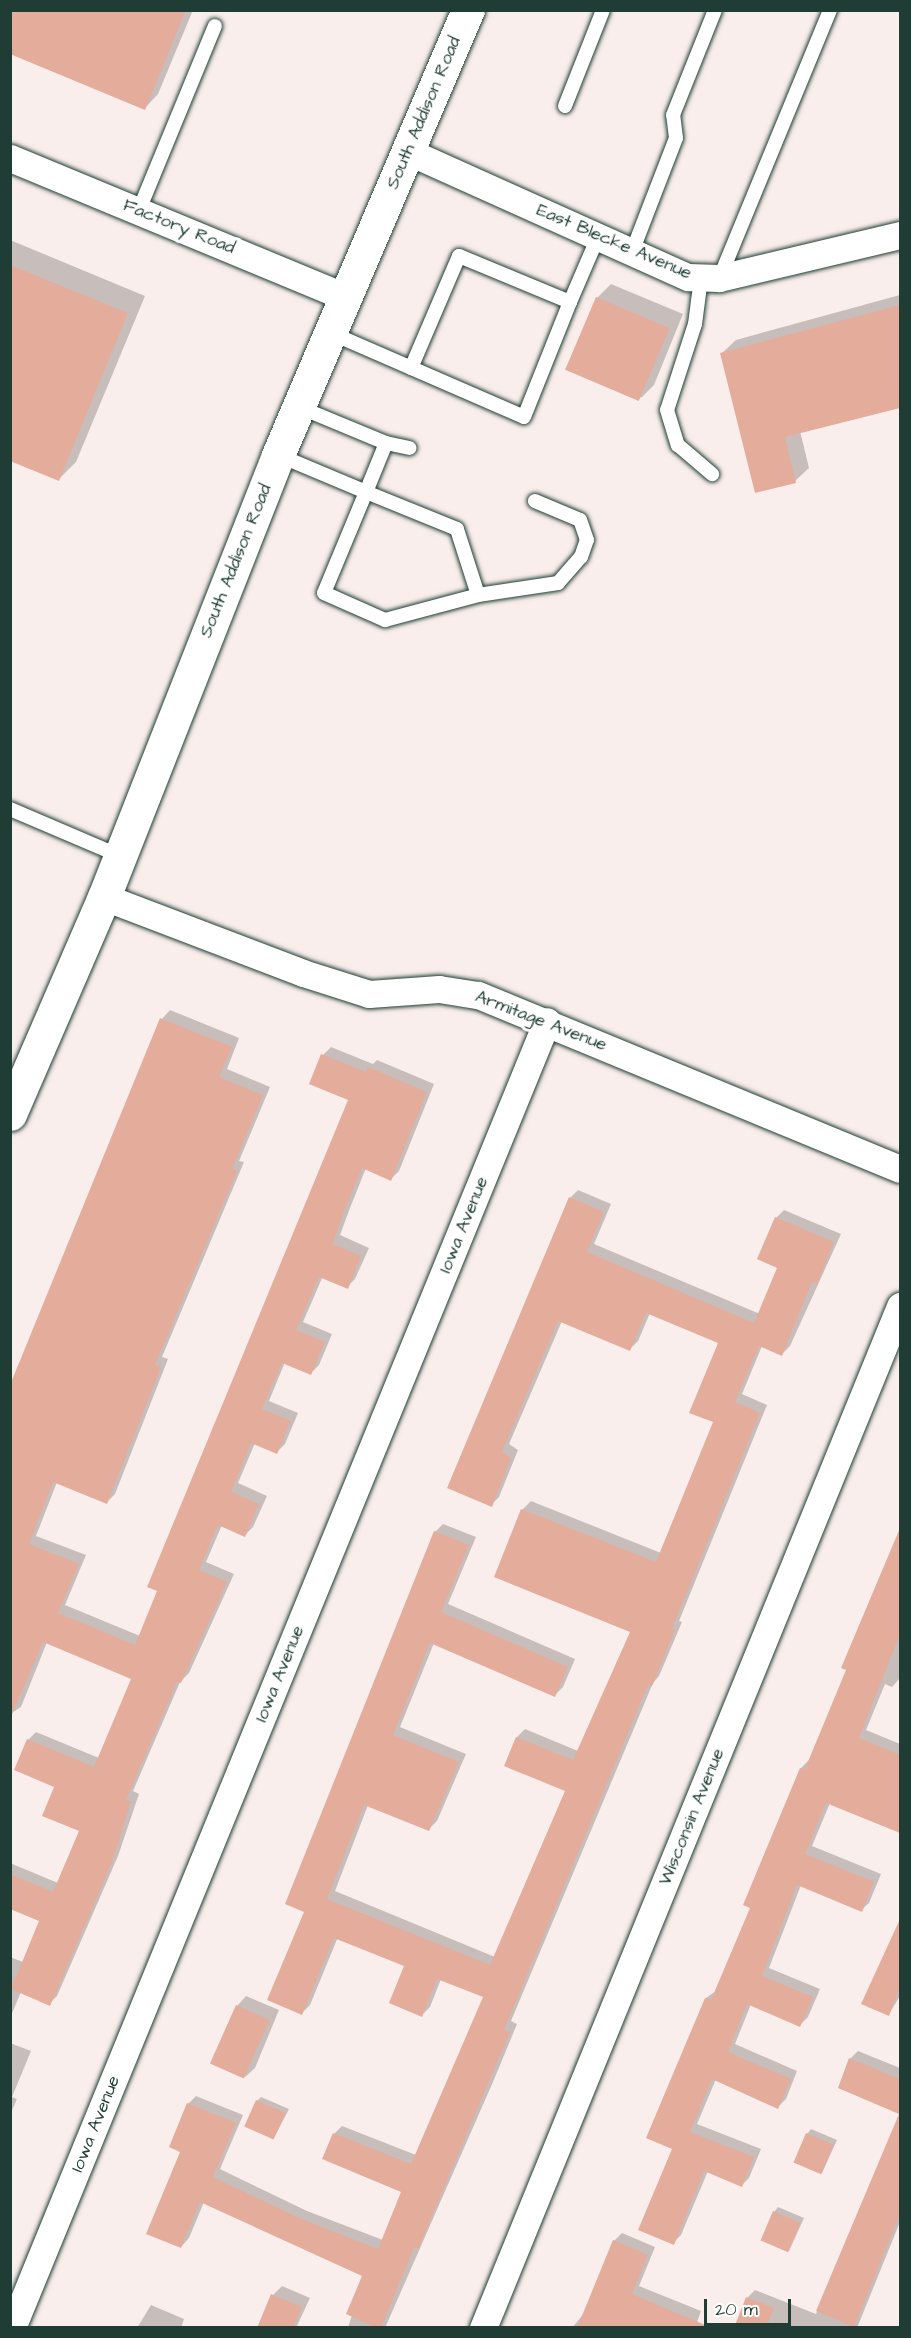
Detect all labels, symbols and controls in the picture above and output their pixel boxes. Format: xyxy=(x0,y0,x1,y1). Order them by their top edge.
street label: South Addison Road xyxy=(382,33,466,193)
street label: Factory Road xyxy=(120,195,238,259)
street label: East Blecke Avenue xyxy=(533,200,695,284)
street label: South Addison Road xyxy=(195,481,277,641)
street label: Armitage Avenue xyxy=(472,986,610,1056)
street label: Iowa Avenue xyxy=(435,1174,493,1276)
street label: Iowa Avenue xyxy=(251,1623,309,1725)
street label: Wisconsin Avenue xyxy=(655,1745,729,1889)
street label: Iowa Avenue xyxy=(67,2073,125,2175)
scale bar xyxy=(707,2287,794,2325)
text: 20 m xyxy=(715,2297,758,2322)

